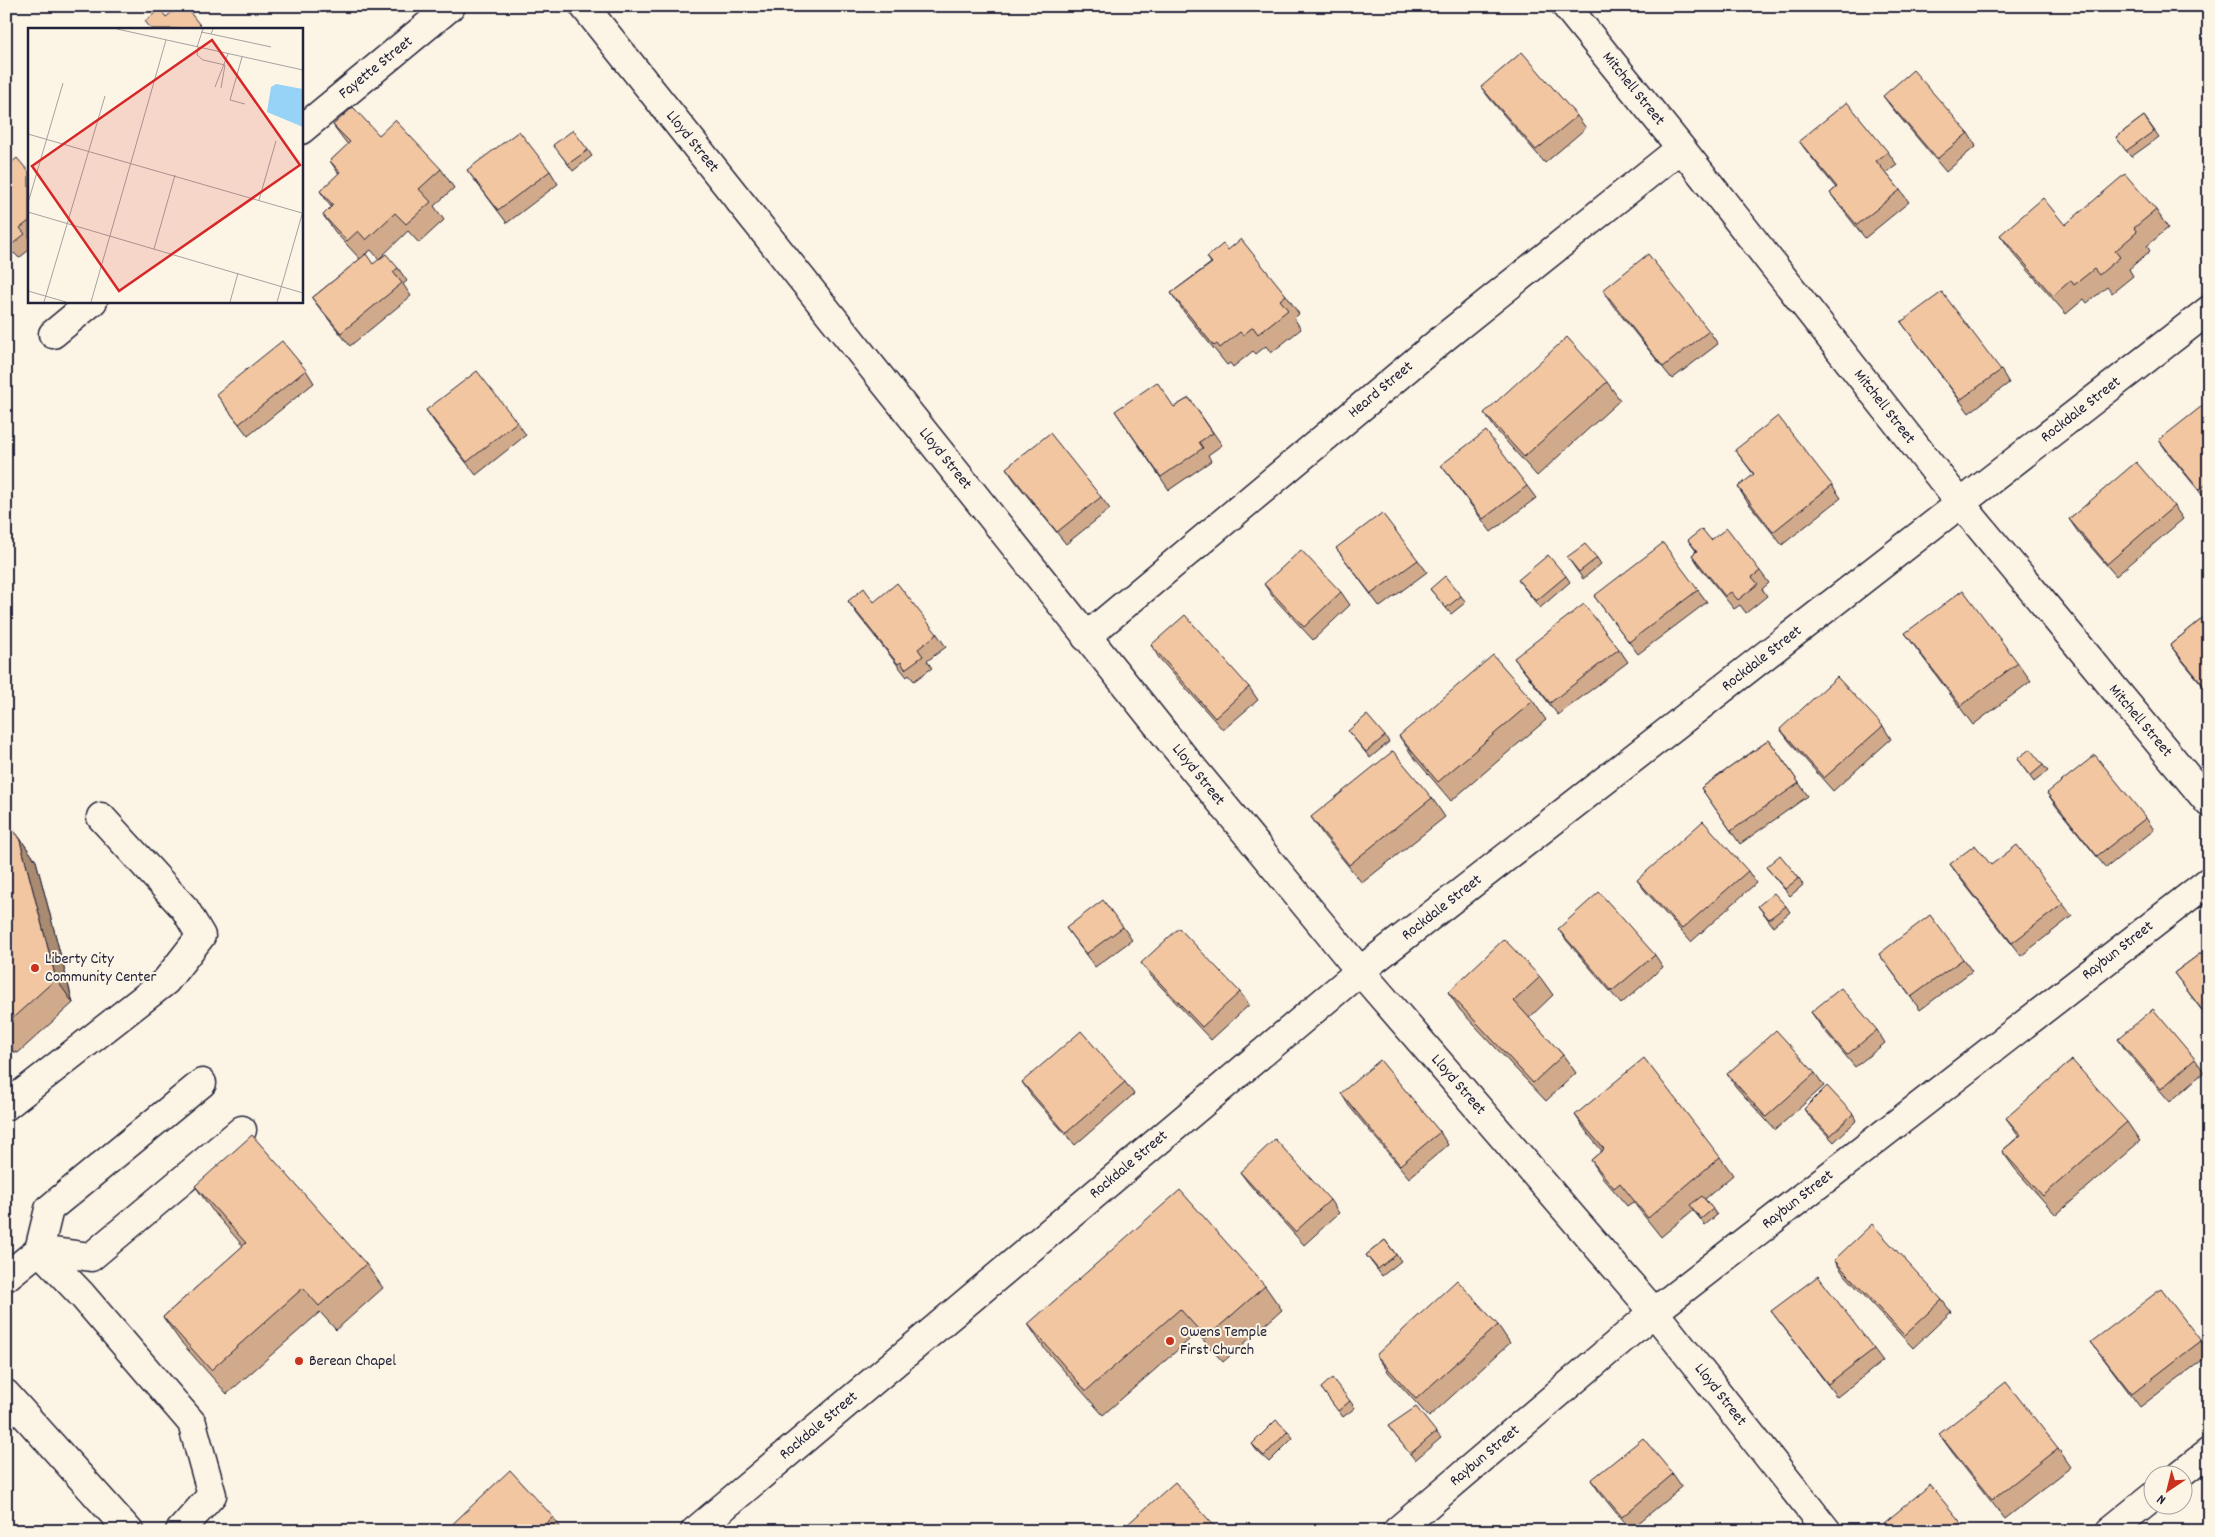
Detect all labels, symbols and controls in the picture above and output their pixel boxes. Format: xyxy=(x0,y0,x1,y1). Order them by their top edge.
inset map xyxy=(28,28,302,302)
street label: Fayette Street xyxy=(334,31,418,105)
street label: Mitchell Street xyxy=(1596,47,1670,131)
street label: Lloyd Street xyxy=(660,106,724,178)
street label: Heard Street xyxy=(1343,356,1419,424)
street label: Mitchell Street xyxy=(1847,365,1921,449)
street label: Rockdale Street xyxy=(2036,371,2126,449)
street label: Lloyd Street xyxy=(913,423,977,495)
street label: Rockdale Street xyxy=(1717,620,1807,698)
street label: Mitchell Street xyxy=(2103,679,2178,763)
street label: Lloyd Street xyxy=(1166,739,1230,811)
street label: Rockdale Street xyxy=(1397,869,1487,947)
street label: Raybun Street xyxy=(2077,916,2159,986)
place label: Liberty City Community Center xyxy=(45,948,157,989)
marker: Liberty City Community Center xyxy=(29,962,41,974)
street label: Lloyd Street xyxy=(1425,1050,1491,1121)
street label: Rockdale Street xyxy=(1085,1125,1173,1205)
street label: Raybun Street xyxy=(1757,1165,1839,1235)
place label: Owens Temple First Church xyxy=(1180,1321,1267,1362)
marker: Owens Temple First Church xyxy=(1164,1335,1176,1347)
place label: Berean Chapel xyxy=(309,1350,396,1373)
marker: Berean Chapel xyxy=(293,1355,305,1367)
street label: Lloyd Street xyxy=(1688,1359,1752,1431)
street label: Rockdale Street xyxy=(775,1386,863,1466)
street label: Raybun Street xyxy=(1445,1420,1525,1492)
north arrow xyxy=(2142,1464,2192,1514)
text: N xyxy=(2153,1489,2170,1509)

